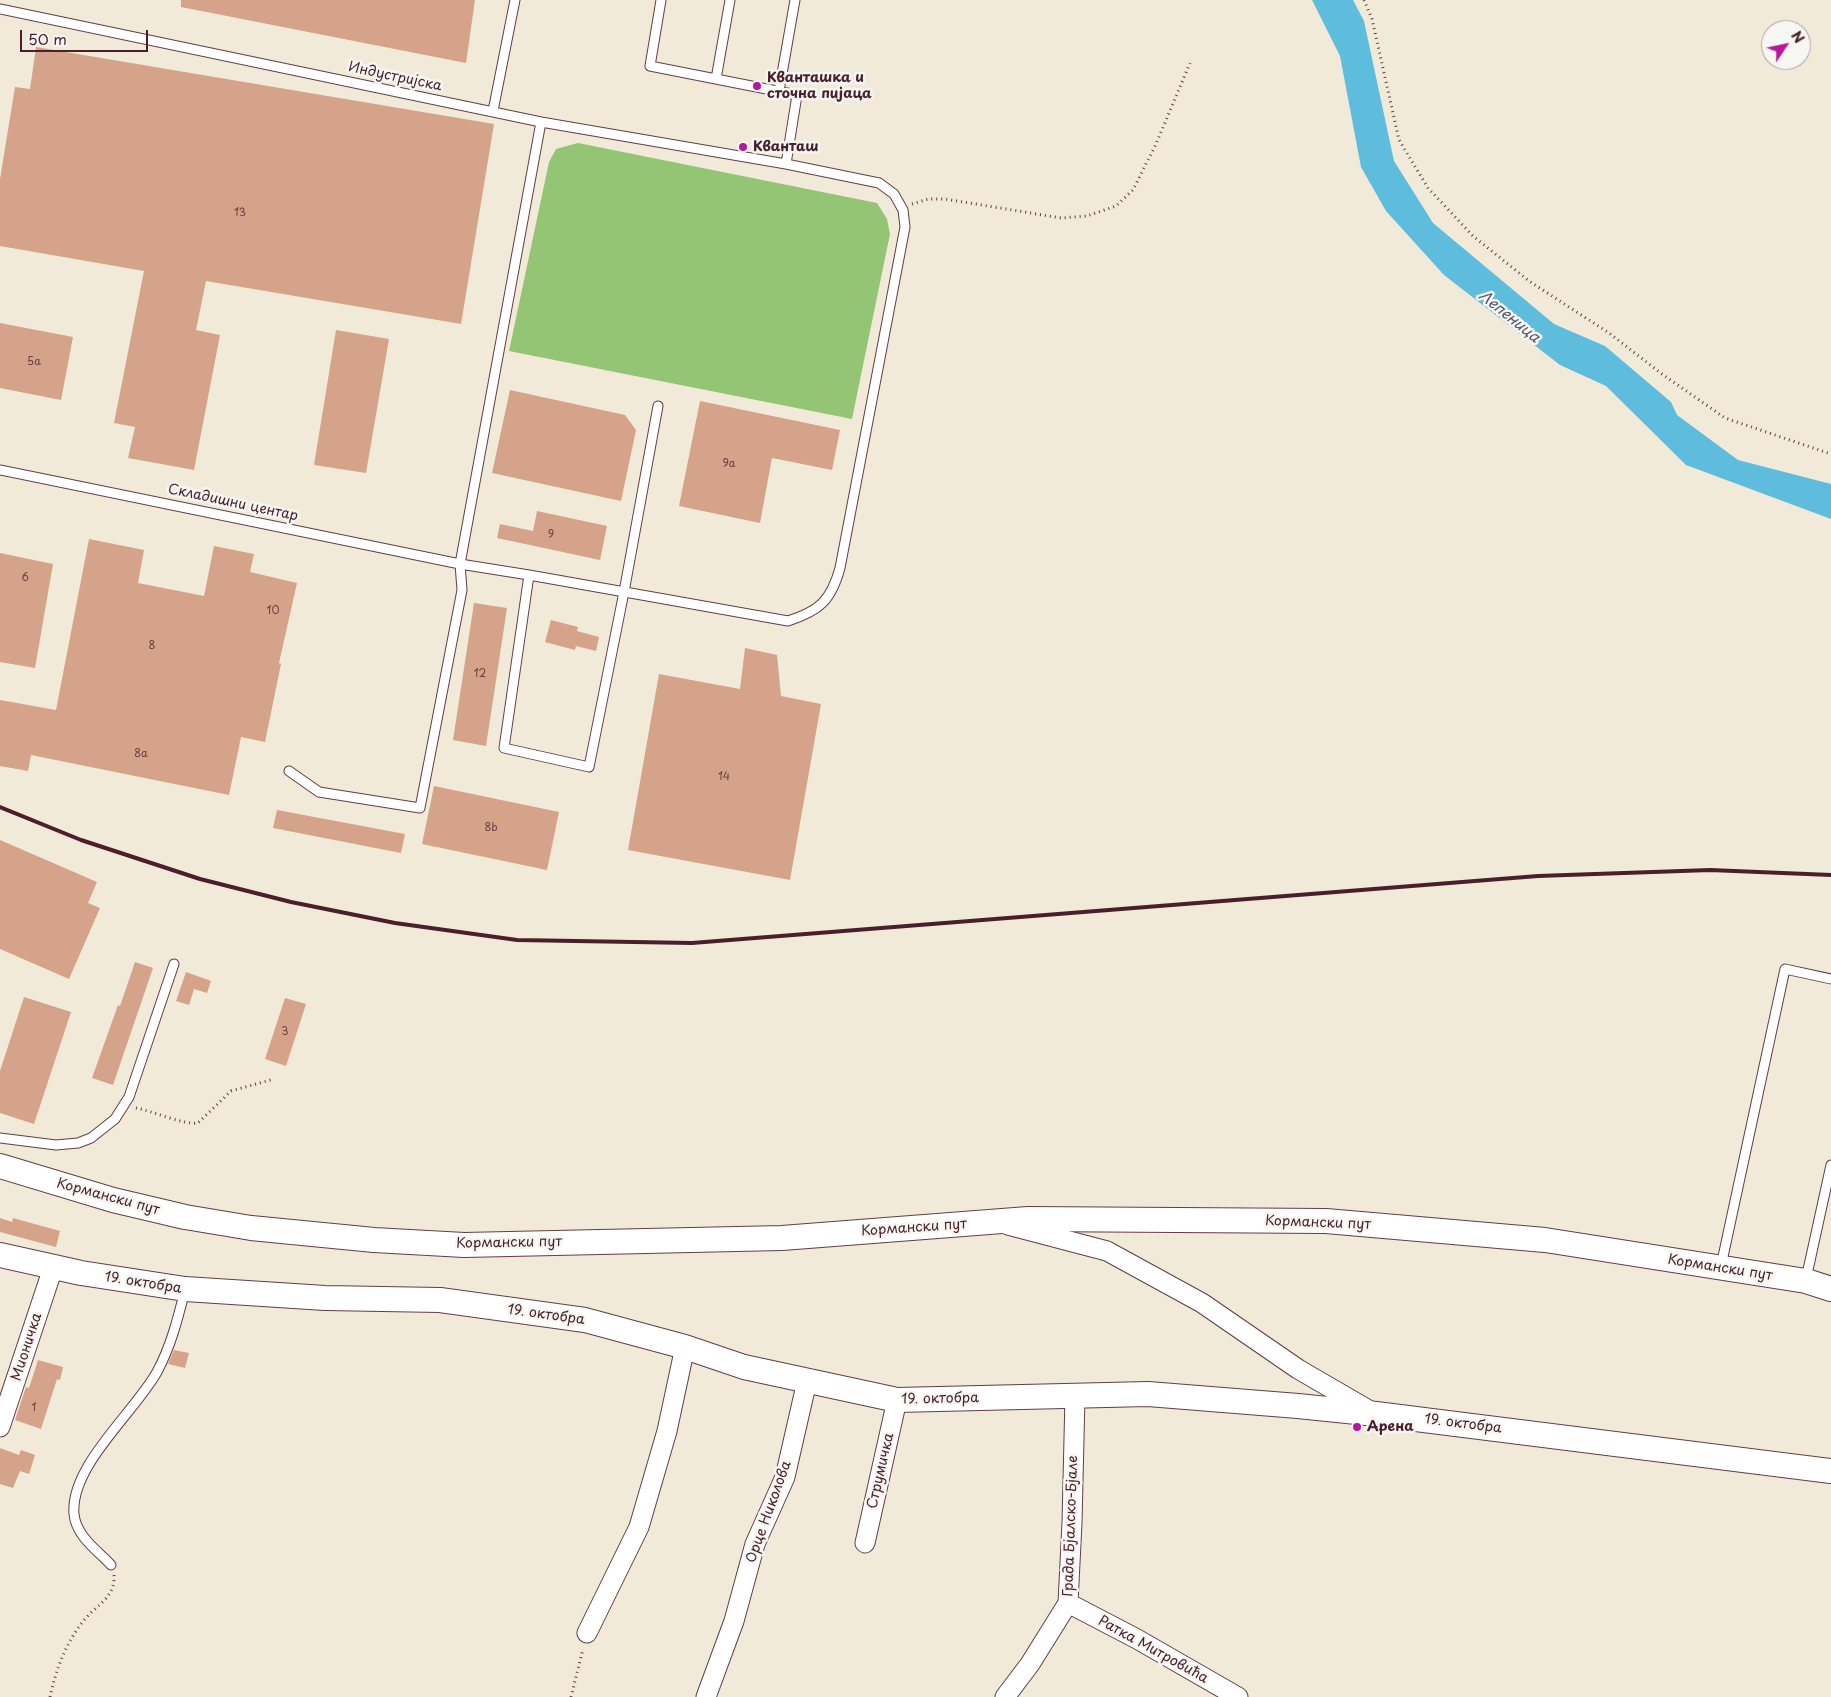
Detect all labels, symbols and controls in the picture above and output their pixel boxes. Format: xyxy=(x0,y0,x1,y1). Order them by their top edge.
scale bar xyxy=(22,20,150,52)
north arrow xyxy=(1761,20,1811,70)
text: N xyxy=(1786,26,1810,47)
text: 50 m xyxy=(28,27,67,50)
street label: Индустријска xyxy=(347,59,443,95)
place label: Кванташка и сточна пијаца xyxy=(767,70,872,102)
marker: Кванташка и сточна пијаца xyxy=(751,80,763,92)
place label: Кванташ xyxy=(753,139,818,155)
marker: Кванташ xyxy=(737,141,749,153)
house number: 13 xyxy=(234,206,246,220)
water label: Лепеница xyxy=(1475,287,1543,347)
house number: 5a xyxy=(27,355,41,369)
house number: 9a xyxy=(722,457,736,471)
street label: Складишни центар xyxy=(166,481,300,525)
house number: 9 xyxy=(548,528,554,542)
house number: 6 xyxy=(21,571,29,585)
house number: 10 xyxy=(267,604,279,618)
house number: 8 xyxy=(149,639,155,653)
house number: 12 xyxy=(474,667,486,681)
house number: 8a xyxy=(134,747,148,761)
house number: 14 xyxy=(718,770,730,784)
house number: 8b xyxy=(484,821,498,835)
house number: 3 xyxy=(281,1025,289,1039)
street label: Кормански пут xyxy=(55,1175,161,1219)
street label: Кормански пут xyxy=(1265,1213,1371,1233)
street label: Кормански пут xyxy=(860,1216,968,1240)
street label: Кормански пут xyxy=(456,1234,562,1252)
street label: Кормански пут xyxy=(1666,1251,1774,1285)
street label: 19. октобра xyxy=(103,1269,183,1297)
street label: 19. октобра xyxy=(506,1301,586,1329)
street label: Мионичка xyxy=(8,1311,46,1383)
street label: 19. октобра xyxy=(901,1390,979,1408)
house number: 1 xyxy=(32,1401,36,1415)
street label: 19. октобра xyxy=(1423,1411,1503,1437)
place label: Арена xyxy=(1367,1419,1414,1435)
marker: Арена xyxy=(1351,1421,1363,1433)
street label: Струмичка xyxy=(864,1431,898,1511)
street label: Града Бјалско-Бјале xyxy=(1060,1455,1082,1597)
street label: Орце Николова xyxy=(743,1459,795,1565)
street label: Ратка Митровића xyxy=(1095,1613,1211,1687)

